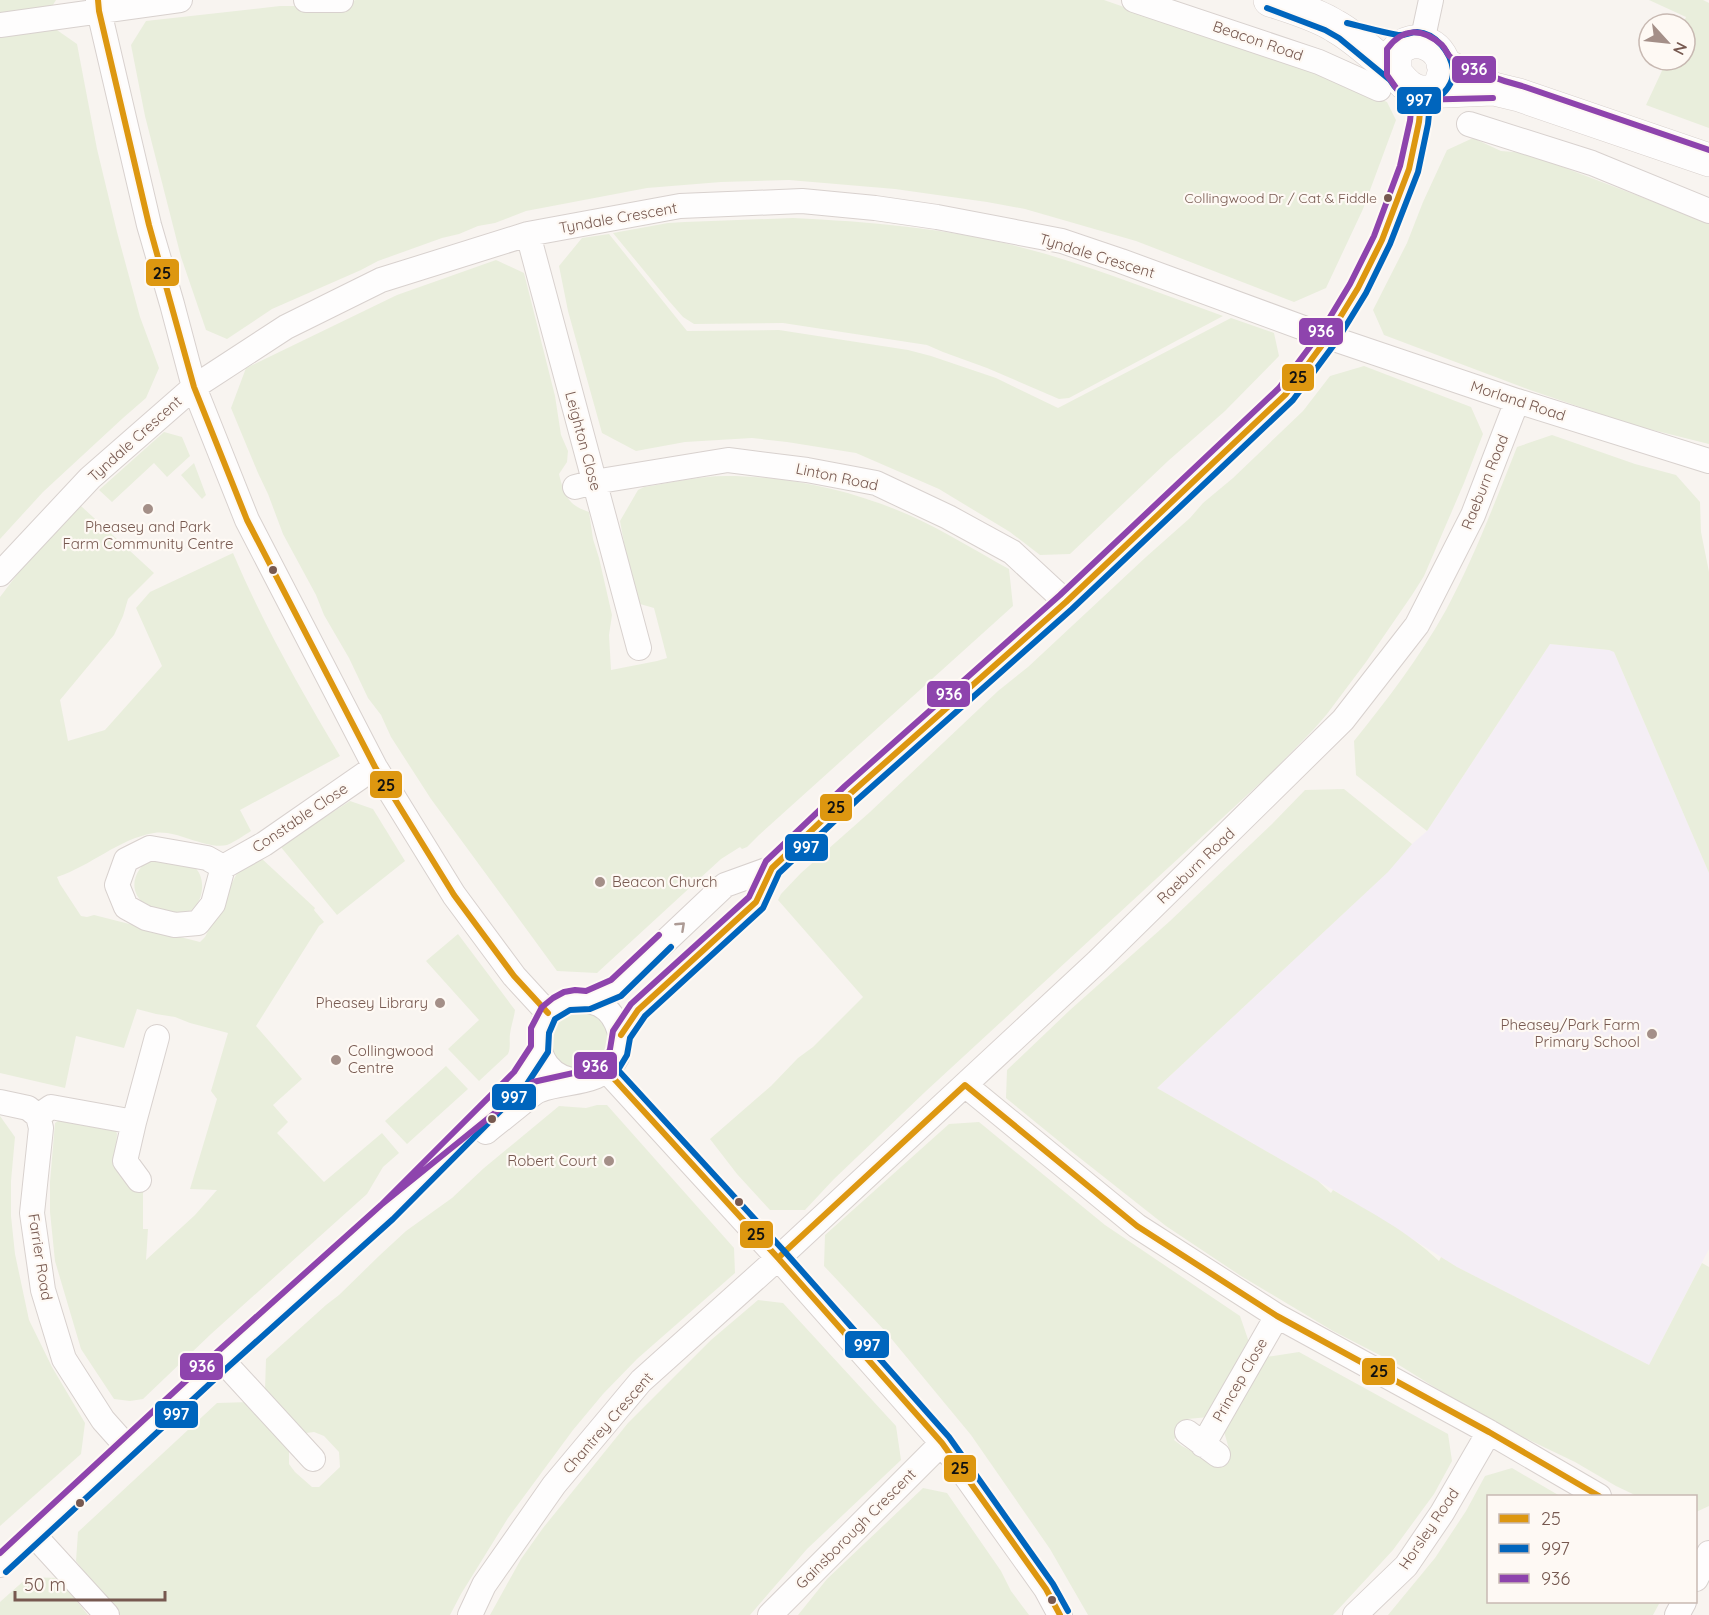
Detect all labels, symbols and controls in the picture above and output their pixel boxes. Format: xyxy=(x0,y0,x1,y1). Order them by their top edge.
north arrow xyxy=(1637,12,1697,72)
street label: Beacon Road xyxy=(1211,16,1306,65)
text: N xyxy=(1669,39,1692,59)
line badge: 936 xyxy=(1451,55,1497,84)
text: 936 xyxy=(1461,59,1487,79)
line badge: 997 xyxy=(1396,86,1442,115)
text: 997 xyxy=(1406,90,1432,110)
place label: Collingwood Dr / Cat & Fiddle xyxy=(1185,189,1377,207)
marker: Collingwood Dr / Cat & Fiddle xyxy=(1382,192,1394,204)
street label: Tyndale Crescent xyxy=(557,198,678,237)
street label: Tyndale Crescent xyxy=(1037,229,1157,282)
line badge: 25 xyxy=(145,258,180,287)
text: 25 xyxy=(153,263,171,283)
line badge: 936 xyxy=(1298,317,1344,346)
text: 936 xyxy=(1308,321,1334,341)
line badge: 25 xyxy=(1281,363,1315,392)
text: 25 xyxy=(1289,367,1307,387)
street label: Morland Road xyxy=(1468,376,1568,425)
street label: Leighton Close xyxy=(561,389,606,493)
street label: Tyndale Crescent xyxy=(84,392,185,486)
street label: Raeburn Road xyxy=(1457,431,1512,532)
street label: Linton Road xyxy=(794,458,880,495)
marker: Pheasey and Park Farm Community Centre xyxy=(141,502,155,516)
place label: Pheasey and Park Farm Community Centre xyxy=(62,517,234,553)
unlabelled marker xyxy=(267,564,279,576)
line badge: 936 xyxy=(926,680,971,708)
text: 936 xyxy=(936,684,962,704)
line badge: 25 xyxy=(369,770,403,799)
text: 25 xyxy=(377,775,395,795)
street label: Constable Close xyxy=(248,779,351,857)
line badge: 25 xyxy=(819,793,853,822)
text: 25 xyxy=(827,797,845,817)
street label: Raeburn Road xyxy=(1153,824,1239,908)
line badge: 997 xyxy=(784,833,829,862)
text: 997 xyxy=(793,837,819,857)
place label: Beacon Church xyxy=(612,872,718,891)
marker: Beacon Church xyxy=(593,875,607,889)
one-way arrow xyxy=(674,922,685,933)
place label: Pheasey Library xyxy=(316,993,428,1012)
marker: Pheasey Library xyxy=(433,996,447,1010)
place label: Pheasey/Park Farm Primary School xyxy=(1501,1015,1640,1051)
marker: Pheasey/Park Farm Primary School xyxy=(1645,1027,1659,1041)
place label: Collingwood Centre xyxy=(348,1041,434,1077)
line badge: 936 xyxy=(573,1051,618,1080)
marker: Collingwood Centre xyxy=(329,1053,343,1067)
text: 936 xyxy=(582,1056,608,1076)
line badge: 997 xyxy=(491,1083,537,1111)
text: 997 xyxy=(501,1087,527,1107)
unlabelled marker xyxy=(486,1113,498,1125)
place label: Robert Court xyxy=(507,1151,597,1170)
marker: Robert Court xyxy=(602,1154,616,1168)
unlabelled marker xyxy=(733,1196,745,1208)
street label: Farrier Road xyxy=(24,1212,57,1302)
line badge: 25 xyxy=(739,1220,774,1249)
text: 25 xyxy=(747,1224,765,1244)
line badge: 997 xyxy=(844,1330,890,1359)
street label: Princep Close xyxy=(1208,1334,1271,1425)
text: 997 xyxy=(854,1335,880,1355)
line badge: 936 xyxy=(179,1352,224,1381)
text: 936 xyxy=(189,1356,215,1376)
line badge: 25 xyxy=(1361,1357,1396,1386)
text: 25 xyxy=(1370,1361,1388,1381)
street label: Chantrey Crescent xyxy=(558,1368,657,1477)
line badge: 997 xyxy=(154,1400,199,1429)
text: 997 xyxy=(163,1404,189,1424)
line badge: 25 xyxy=(943,1454,977,1483)
text: 25 xyxy=(951,1458,969,1478)
street label: Gainsborough Crescent xyxy=(792,1465,920,1593)
street label: Horsley Road xyxy=(1394,1484,1463,1573)
legend xyxy=(1487,1495,1697,1603)
unlabelled marker xyxy=(74,1497,86,1509)
text: 25 xyxy=(1541,1507,1561,1530)
text: 997 xyxy=(1541,1537,1570,1560)
scale bar xyxy=(15,1564,165,1602)
text: 936 xyxy=(1541,1567,1570,1590)
text: 50 m xyxy=(24,1573,66,1596)
unlabelled marker xyxy=(1046,1594,1058,1606)

